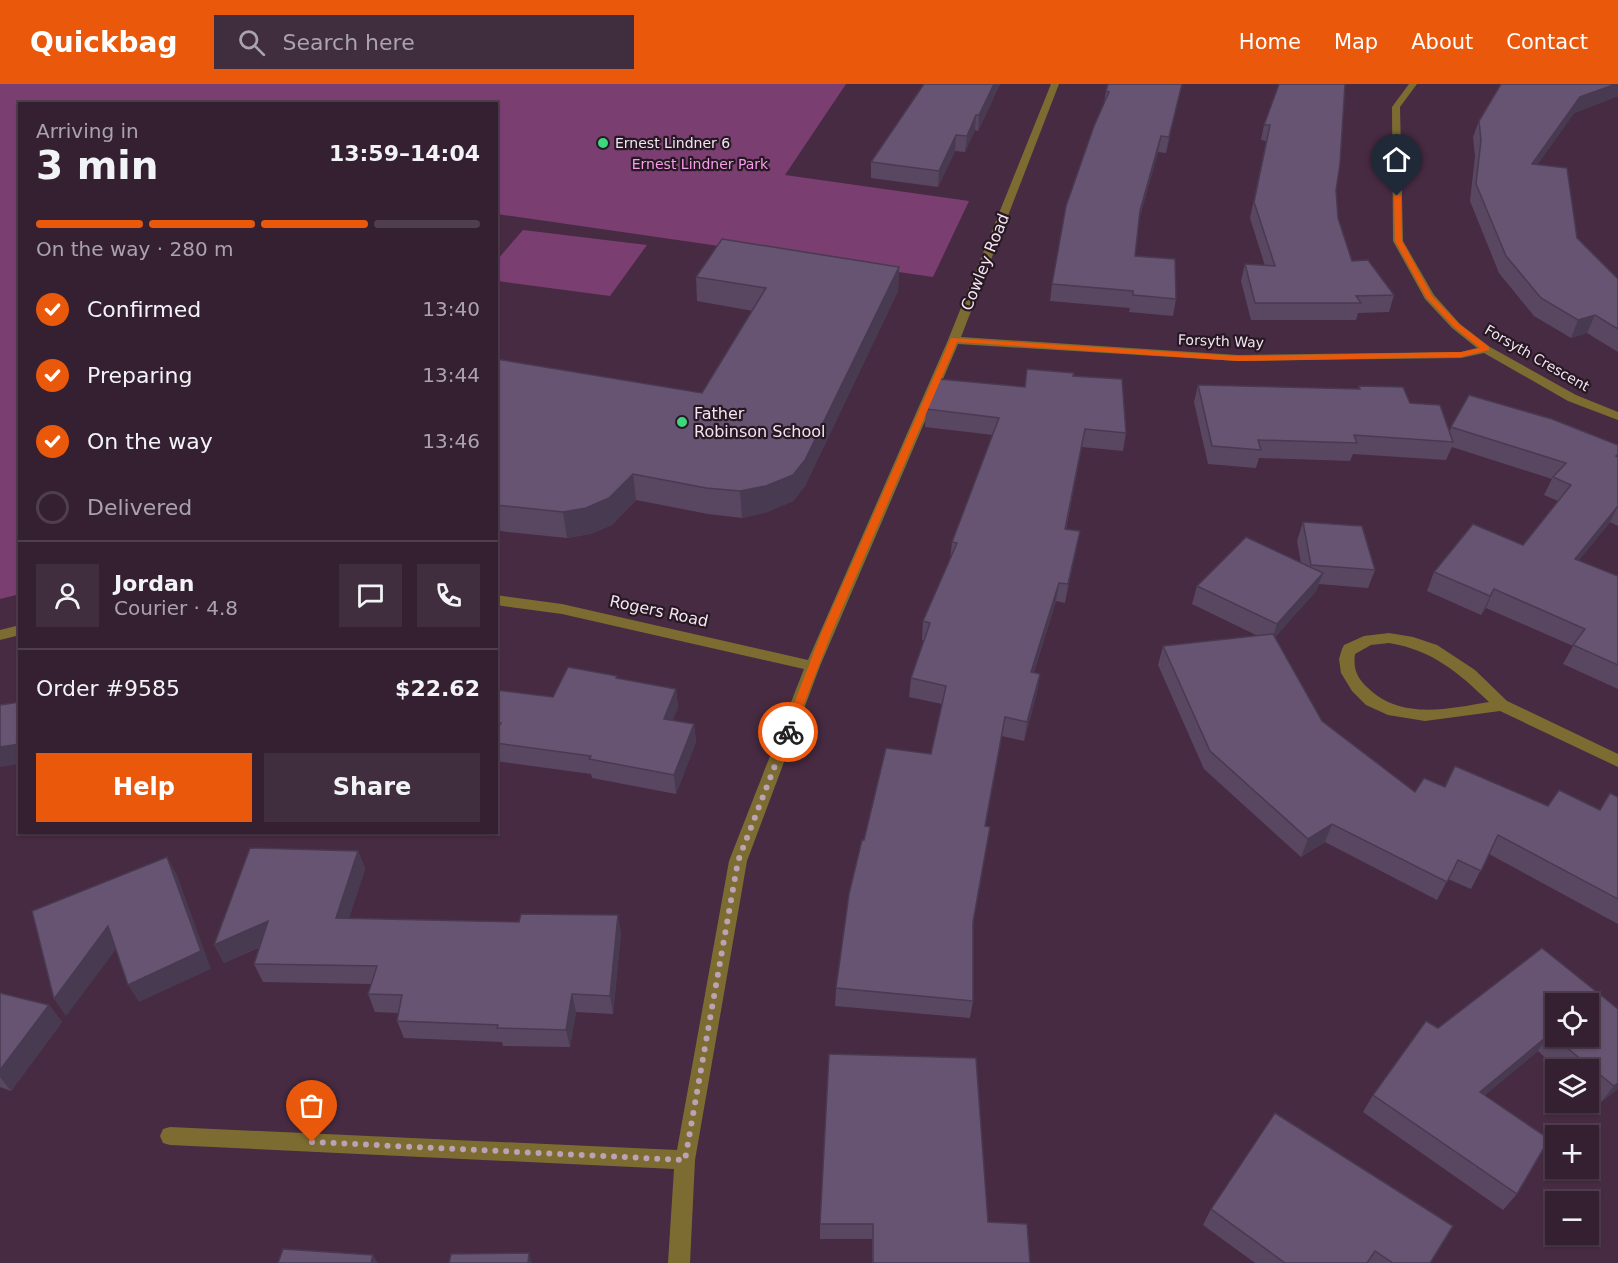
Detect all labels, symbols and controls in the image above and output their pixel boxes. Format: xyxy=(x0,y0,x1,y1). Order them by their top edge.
search box xyxy=(214,15,634,69)
text: Quickbag xyxy=(30,26,178,59)
icon: search xyxy=(235,26,268,59)
text: Search here xyxy=(283,30,415,55)
text: Home xyxy=(1239,30,1301,54)
text: Map xyxy=(1334,30,1378,54)
text: About xyxy=(1411,30,1473,54)
text: Contact xyxy=(1506,30,1588,54)
text: Arriving in xyxy=(36,119,139,143)
pin xyxy=(1371,134,1422,196)
place label: Ernest Lindner 6 xyxy=(615,135,730,151)
marker: Ernest Lindner 6 xyxy=(596,136,610,150)
text: 13:59–14:04 xyxy=(329,141,480,166)
text: 3 min xyxy=(36,143,158,188)
icon: home xyxy=(1380,143,1413,176)
park label: Ernest Lindner Park xyxy=(632,156,769,172)
street label: Cowley Road xyxy=(957,211,1013,313)
text: On the way · 280 m xyxy=(36,237,234,261)
icon: check xyxy=(36,293,69,326)
text: Confirmed xyxy=(87,297,201,322)
text: 13:40 xyxy=(422,297,480,321)
street label: Forsyth Crescent xyxy=(1482,322,1593,395)
street label: Forsyth Way xyxy=(1178,332,1264,350)
icon: check xyxy=(36,359,69,392)
text: Preparing xyxy=(87,363,193,388)
text: 13:44 xyxy=(422,363,480,387)
place label: Father Robinson School xyxy=(694,404,825,441)
marker: Father Robinson School xyxy=(675,415,689,429)
icon: check xyxy=(36,425,69,458)
text: On the way xyxy=(87,429,213,454)
text: 13:46 xyxy=(422,429,480,453)
text: Delivered xyxy=(87,495,192,520)
button: person xyxy=(36,564,99,627)
button: chat xyxy=(339,564,402,627)
button: phone xyxy=(417,564,480,627)
text: Jordan xyxy=(114,571,194,596)
street label: Rogers Road xyxy=(608,591,710,631)
text: Courier · 4.8 xyxy=(114,596,238,620)
text: Order #9585 xyxy=(36,676,180,701)
text: $22.62 xyxy=(395,676,480,701)
courier xyxy=(758,702,818,762)
icon: bike xyxy=(772,716,805,749)
button: Help xyxy=(36,753,252,822)
button: Share xyxy=(264,753,480,822)
map controls xyxy=(1545,993,1599,1245)
button: locate xyxy=(1545,993,1599,1047)
button: layers xyxy=(1545,1059,1599,1113)
pin xyxy=(286,1080,337,1142)
icon: bag xyxy=(295,1089,328,1122)
button: + xyxy=(1545,1125,1599,1179)
button: − xyxy=(1545,1191,1599,1245)

